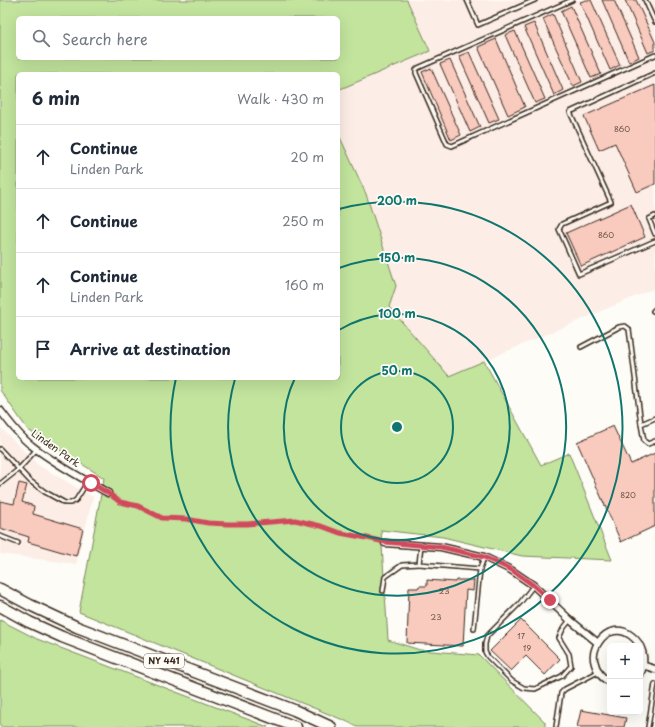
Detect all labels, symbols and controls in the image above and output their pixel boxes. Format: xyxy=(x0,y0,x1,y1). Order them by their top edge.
search box xyxy=(16,16,340,60)
icon: search xyxy=(30,27,52,49)
text: Search here xyxy=(62,27,148,50)
text: 6 min xyxy=(32,85,80,111)
text: Walk · 430 m xyxy=(237,89,324,108)
house number: 860 xyxy=(614,123,630,135)
text: Continue xyxy=(70,136,138,159)
icon: ahead xyxy=(32,146,54,168)
text: 20 m xyxy=(290,147,324,166)
text: Linden Park xyxy=(70,159,143,178)
text: 200 m xyxy=(377,191,417,209)
text: Continue xyxy=(70,209,138,232)
icon: ahead xyxy=(32,210,54,232)
text: 250 m xyxy=(282,211,324,230)
house number: 860 xyxy=(598,229,614,241)
text: 150 m xyxy=(379,248,415,266)
text: Continue xyxy=(70,264,138,287)
icon: ahead xyxy=(32,274,54,296)
text: 160 m xyxy=(285,275,324,294)
text: Linden Park xyxy=(70,287,143,306)
text: 100 m xyxy=(378,304,416,322)
text: Arrive at destination xyxy=(70,337,231,360)
icon: arrive xyxy=(32,338,54,360)
text: 50 m xyxy=(381,361,413,379)
centre of rings xyxy=(390,420,404,434)
street label: Linden Park xyxy=(29,425,84,470)
route start xyxy=(82,474,100,492)
house number: 820 xyxy=(620,489,636,501)
house number: 23 xyxy=(439,585,449,597)
route end xyxy=(541,591,559,609)
house number: 23 xyxy=(431,611,441,623)
house number: 17 xyxy=(517,630,526,642)
house number: 19 xyxy=(523,642,531,654)
map controls xyxy=(607,643,643,715)
button: + xyxy=(607,643,643,679)
road number: NY 441 xyxy=(144,654,184,668)
button: − xyxy=(607,679,643,715)

